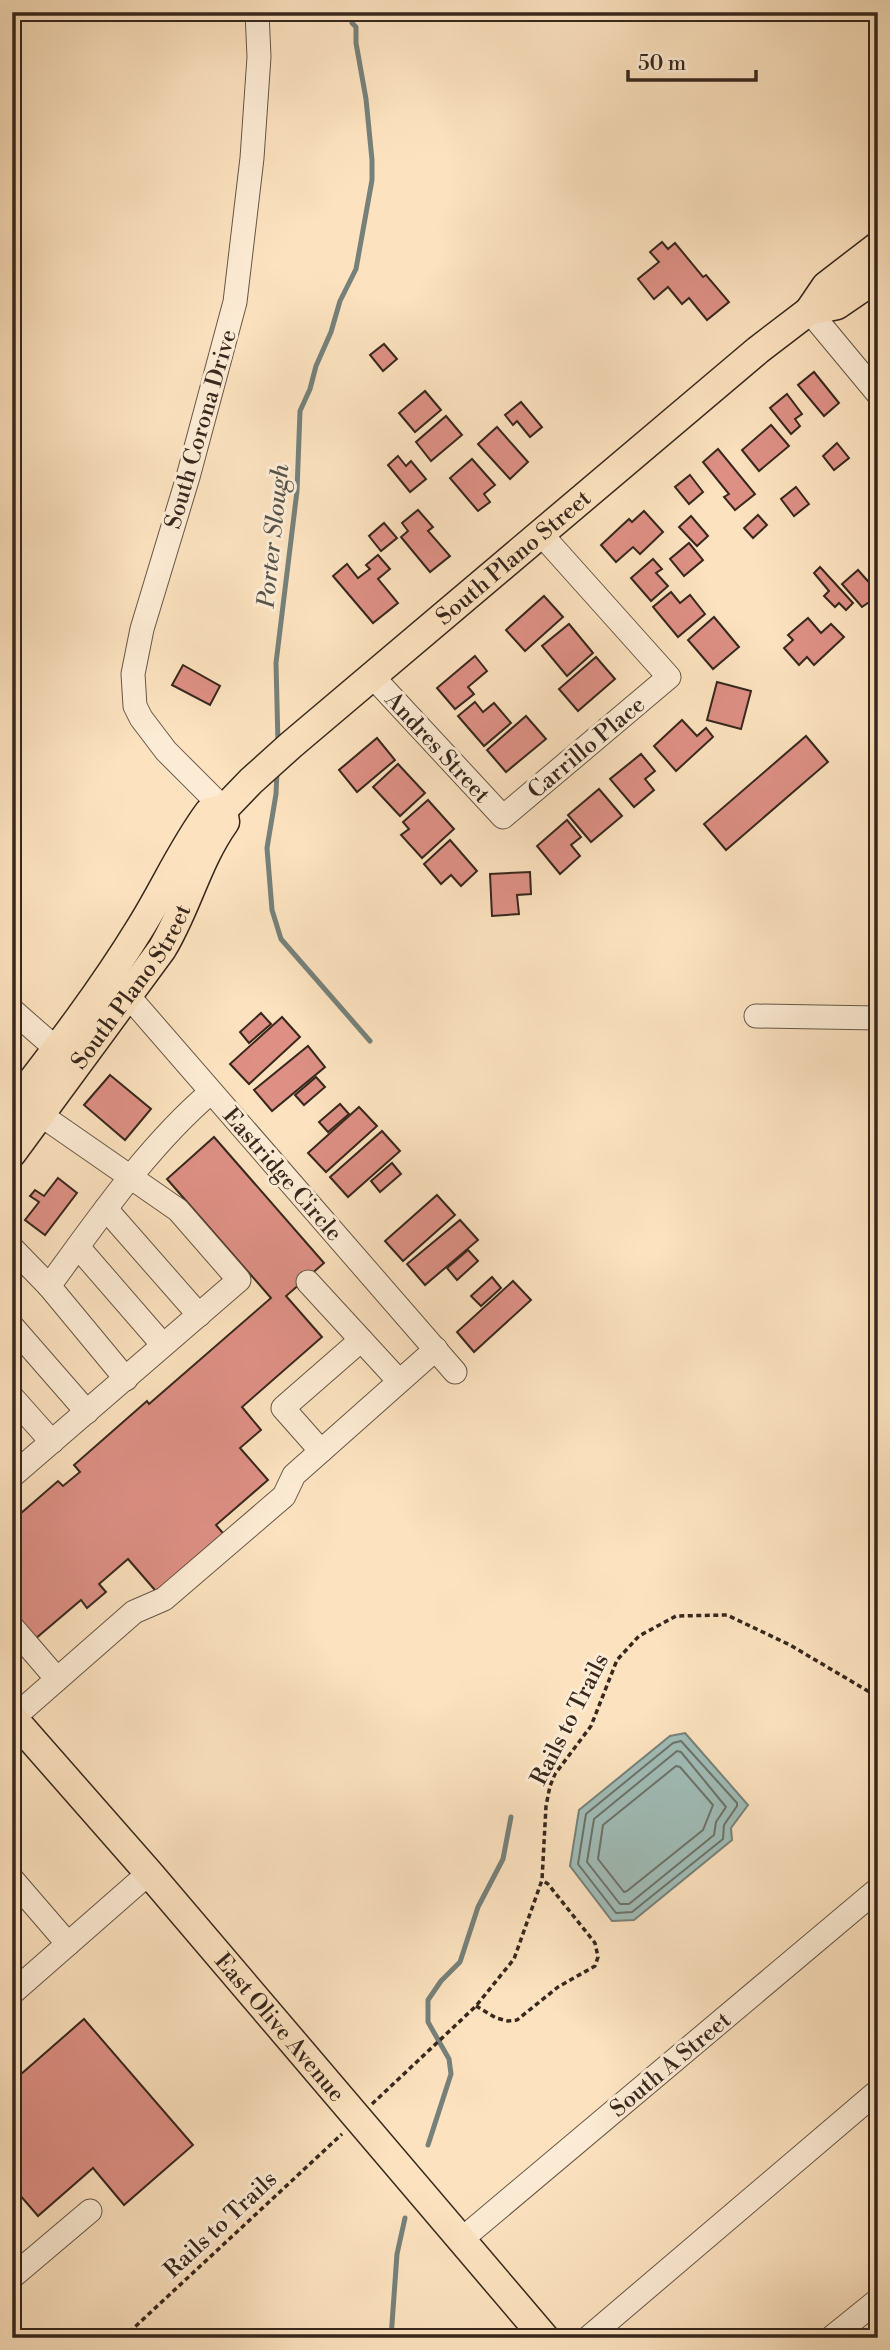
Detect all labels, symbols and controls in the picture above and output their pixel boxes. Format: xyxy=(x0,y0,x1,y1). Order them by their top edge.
scale bar xyxy=(628,38,755,82)
text: 50 m xyxy=(638,51,686,77)
street label: South Corona Drive xyxy=(159,326,243,532)
water label: Porter Slough xyxy=(251,462,297,610)
street label: South Plano Street xyxy=(430,485,597,631)
street label: Andres Street xyxy=(378,686,496,809)
street label: Carrillo Place xyxy=(522,691,651,805)
street label: South Plano Street xyxy=(65,900,198,1075)
street label: Eastridge Circle xyxy=(217,1102,348,1247)
street label: Rails to Trails xyxy=(525,1649,615,1790)
street label: East Olive Avenue xyxy=(208,1948,351,2108)
street label: South A Street xyxy=(605,2006,737,2123)
street label: Rails to Trails xyxy=(158,2165,283,2284)

